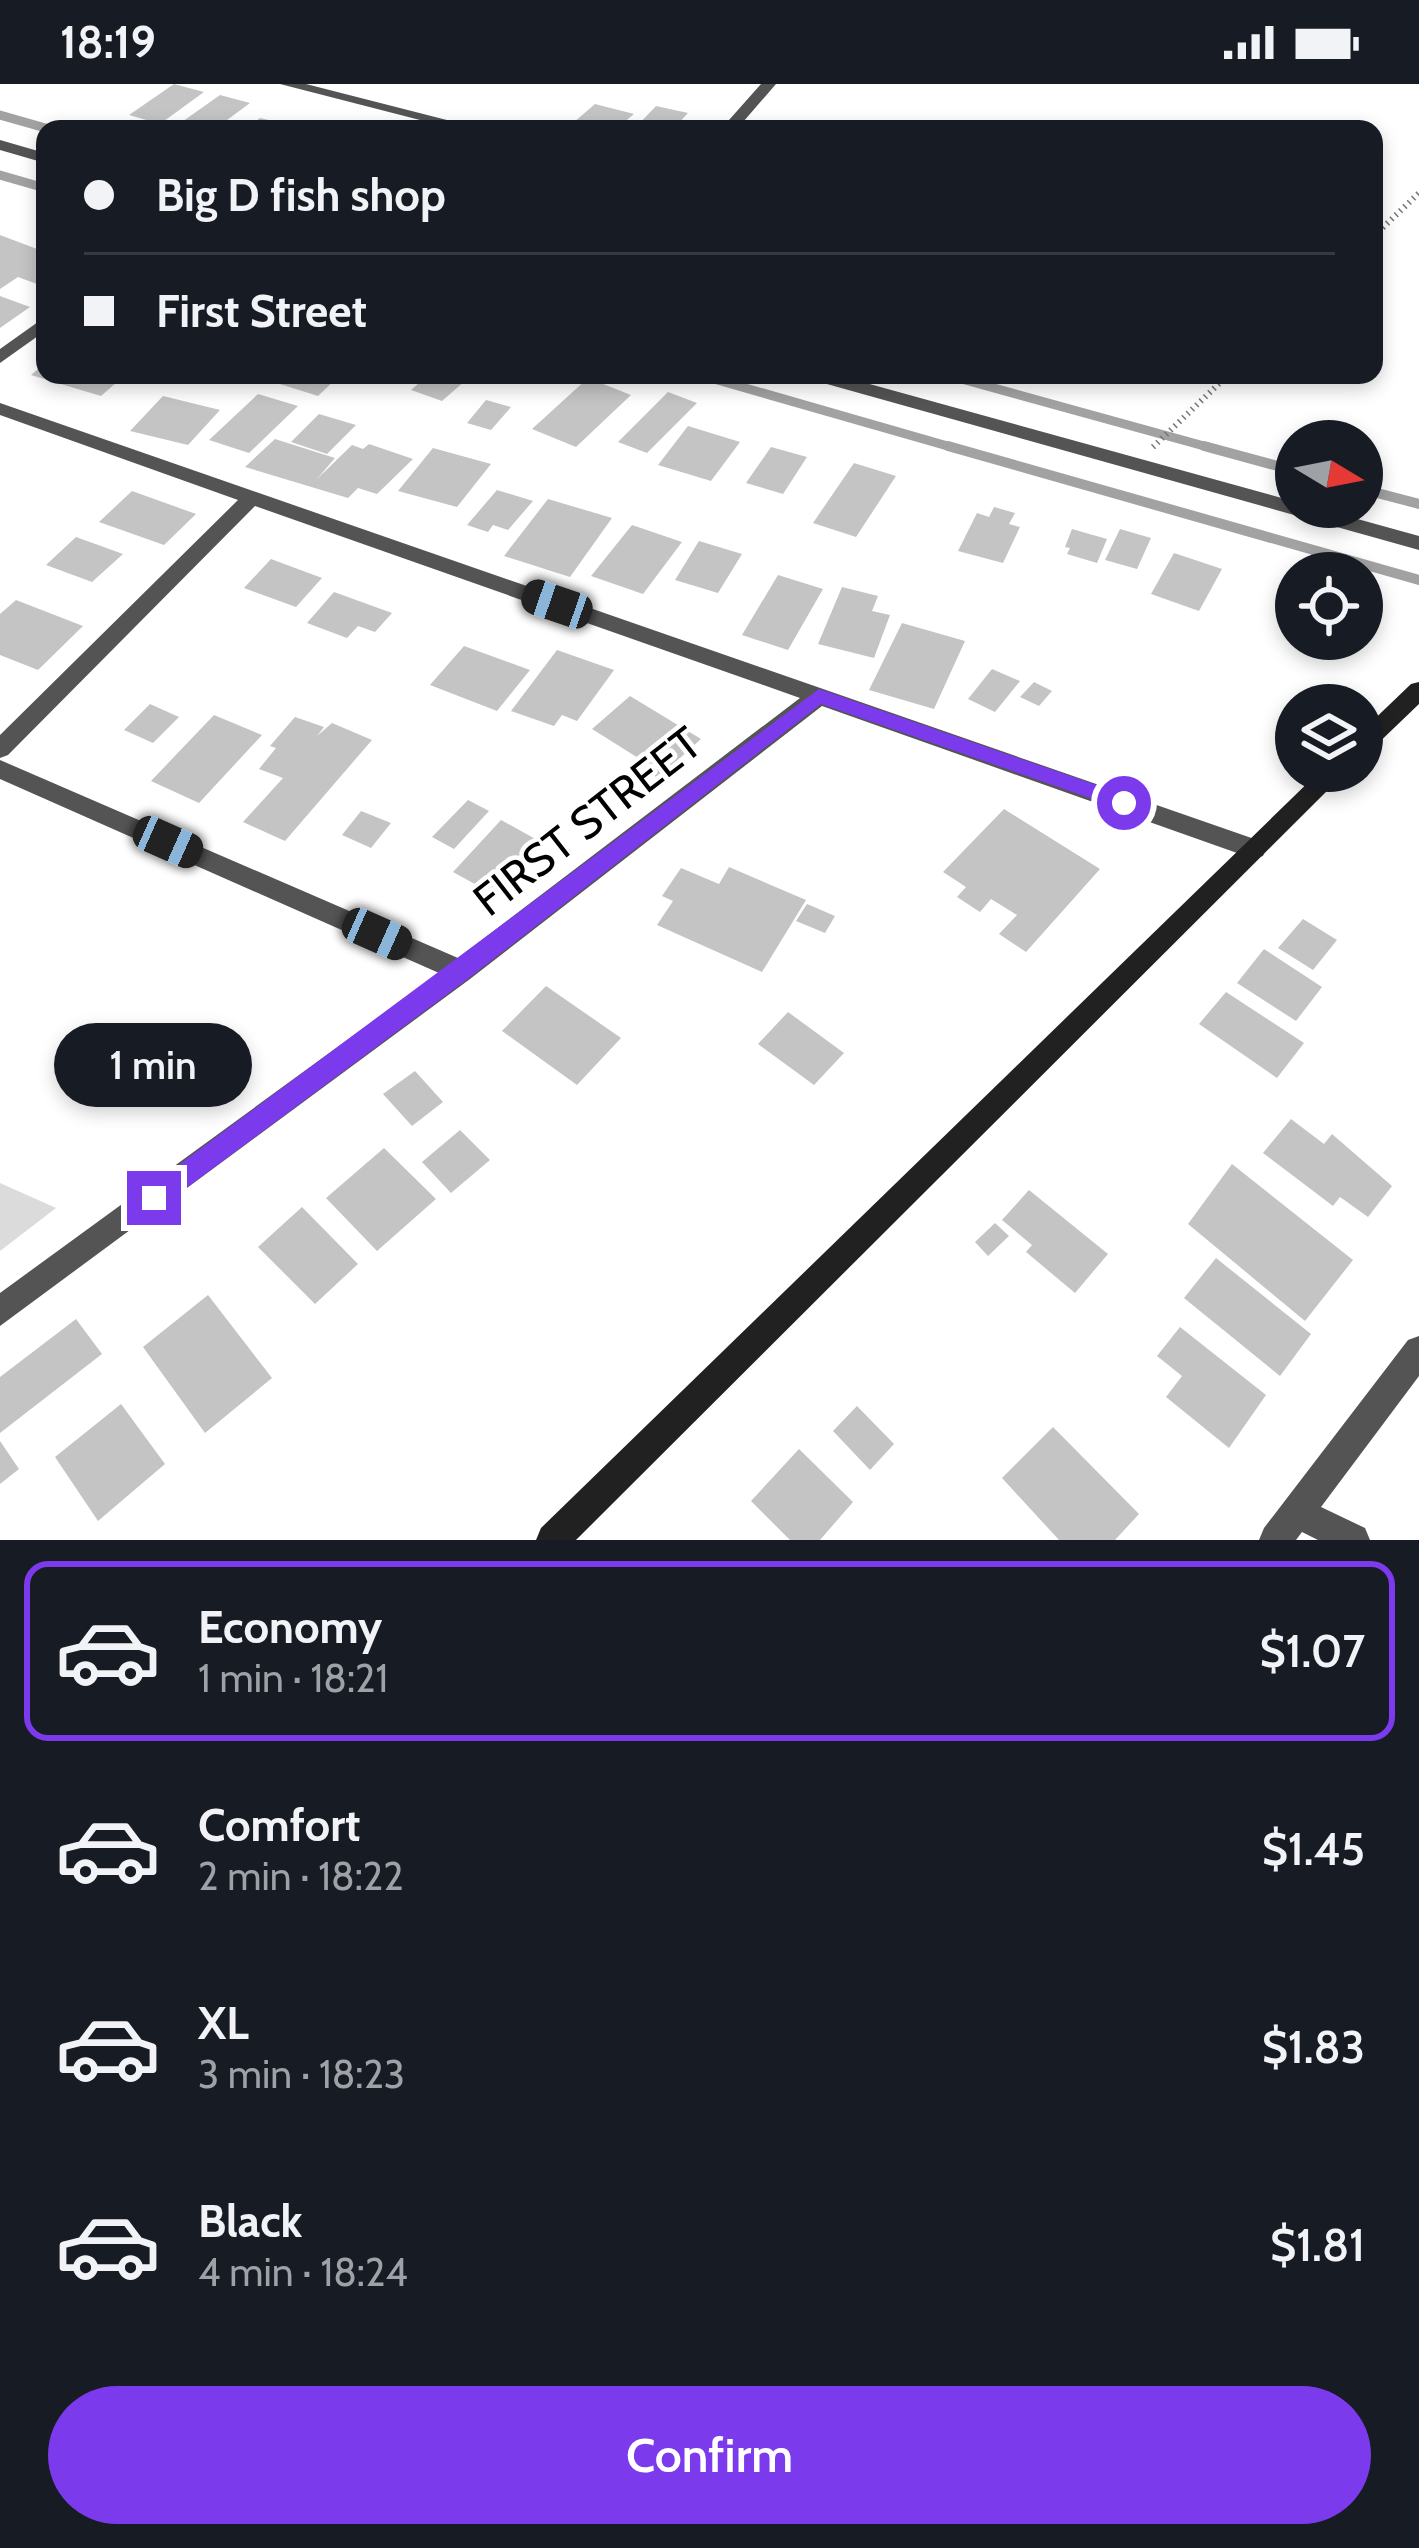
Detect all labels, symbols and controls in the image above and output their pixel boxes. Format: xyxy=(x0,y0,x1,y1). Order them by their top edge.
text: 18:19 xyxy=(60,15,156,69)
text: Big D fish shop xyxy=(156,168,446,222)
text: First Street xyxy=(156,284,367,338)
north arrow xyxy=(1275,420,1383,528)
map controls xyxy=(1275,420,1383,792)
button: locate xyxy=(1275,552,1383,660)
car xyxy=(517,575,597,633)
button: layers xyxy=(1275,684,1383,792)
street label: FIRST STREET xyxy=(463,715,712,927)
route start xyxy=(1097,776,1151,830)
car xyxy=(128,811,208,873)
car xyxy=(337,903,417,965)
callout: 1 min xyxy=(55,1024,253,1108)
text: 1 min xyxy=(109,1041,197,1089)
route end xyxy=(127,1171,181,1225)
icon: car xyxy=(54,1597,162,1705)
text: Economy xyxy=(198,1600,382,1654)
text: $1.07 xyxy=(1259,1624,1365,1678)
text: 1 min · 18:21 xyxy=(198,1654,388,1702)
icon: car xyxy=(54,1795,162,1903)
text: Comfort xyxy=(198,1798,361,1852)
text: $1.45 xyxy=(1262,1822,1365,1876)
text: 2 min · 18:22 xyxy=(198,1852,404,1900)
icon: car xyxy=(54,1993,162,2101)
text: XL xyxy=(198,1996,249,2050)
text: $1.83 xyxy=(1262,2020,1365,2074)
text: 3 min · 18:23 xyxy=(198,2050,405,2098)
icon: car xyxy=(54,2191,162,2299)
text: Black xyxy=(198,2194,302,2248)
text: $1.81 xyxy=(1270,2218,1365,2272)
text: 4 min · 18:24 xyxy=(198,2248,408,2296)
button: Confirm xyxy=(48,2386,1371,2524)

